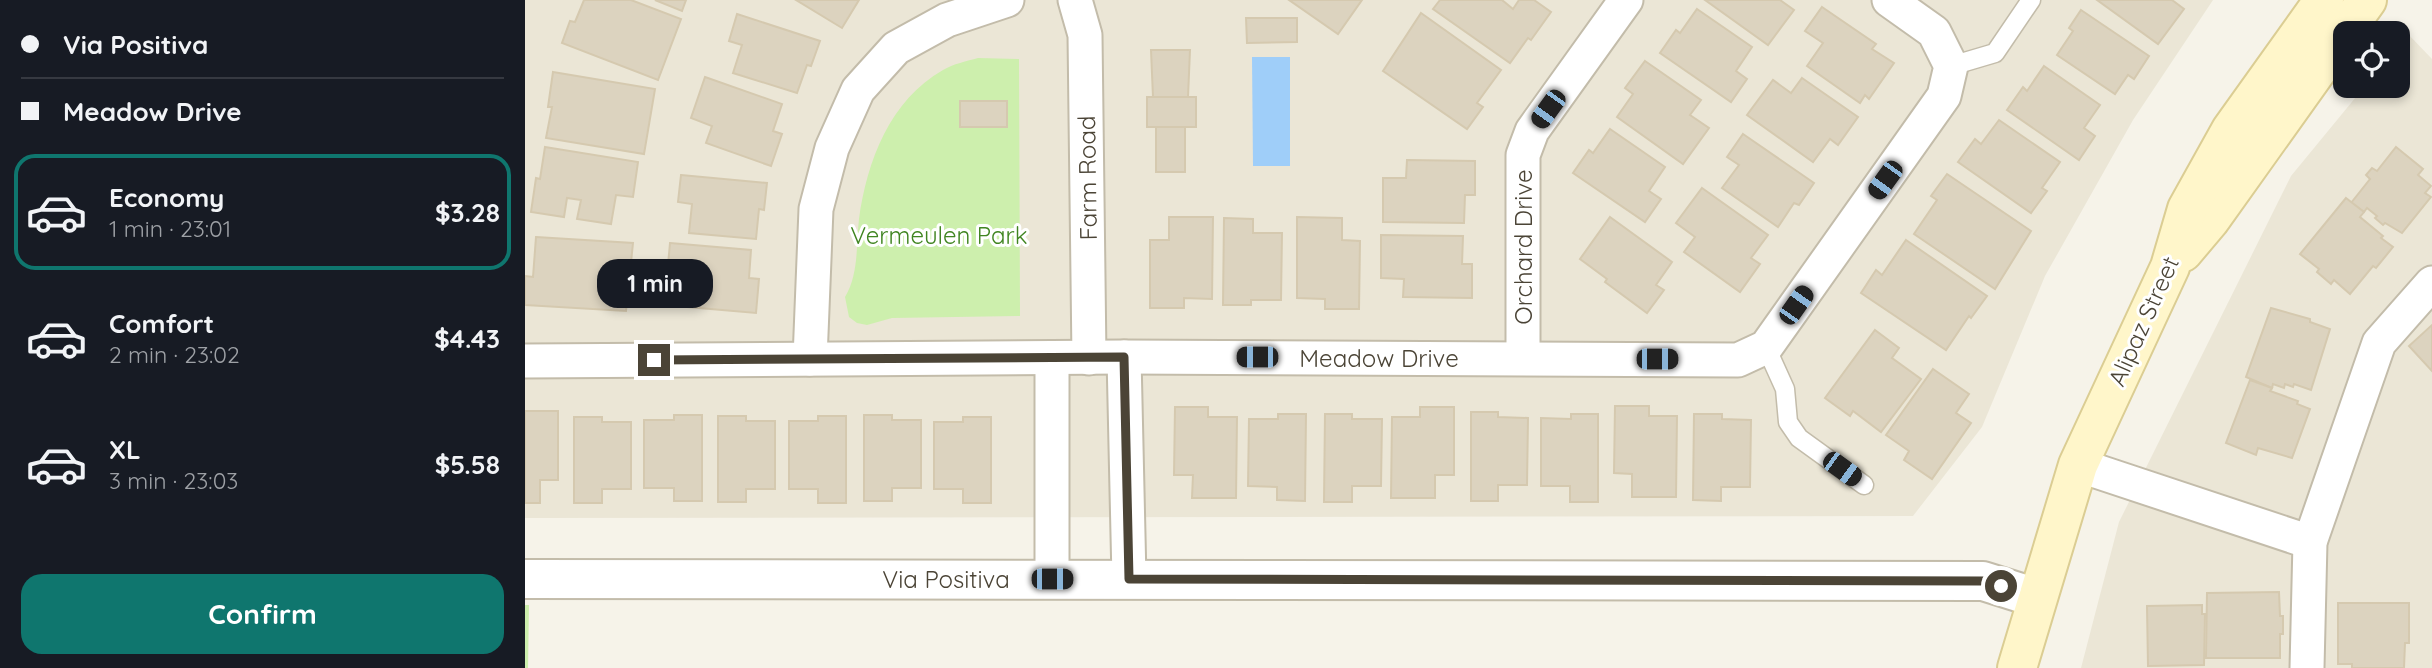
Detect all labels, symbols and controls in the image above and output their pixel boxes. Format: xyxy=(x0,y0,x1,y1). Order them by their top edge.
map controls xyxy=(2333,21,2410,98)
button: locate xyxy=(2333,21,2410,98)
text: Via Positiva xyxy=(63,28,208,61)
car xyxy=(1528,86,1569,132)
text: Meadow Drive xyxy=(63,95,242,128)
street label: Farm Road xyxy=(1071,115,1103,241)
car xyxy=(1865,157,1906,203)
street label: Orchard Drive xyxy=(1508,169,1538,325)
icon: car xyxy=(25,181,88,244)
text: Economy xyxy=(109,181,224,214)
text: $3.28 xyxy=(435,196,500,229)
text: 1 min · 23:01 xyxy=(109,214,231,243)
park label: Vermeulen Park xyxy=(850,220,1028,250)
street label: Alipaz Street xyxy=(2101,251,2185,391)
callout: 1 min xyxy=(596,258,712,308)
text: 1 min xyxy=(627,269,683,298)
car xyxy=(1776,282,1817,328)
icon: car xyxy=(25,307,88,370)
text: Comfort xyxy=(109,307,214,340)
text: $4.43 xyxy=(434,322,500,355)
text: 2 min · 23:02 xyxy=(109,340,240,369)
street label: Meadow Drive xyxy=(1299,343,1459,373)
route end xyxy=(638,344,670,376)
car xyxy=(1237,347,1279,368)
car xyxy=(1637,349,1679,370)
icon: car xyxy=(25,433,88,496)
text: XL xyxy=(109,433,141,466)
text: $5.58 xyxy=(435,448,500,481)
car xyxy=(1819,448,1866,490)
text: 3 min · 23:03 xyxy=(109,466,238,495)
street label: Via Positiva xyxy=(882,564,1010,594)
car xyxy=(1032,569,1074,590)
route start xyxy=(1985,570,2017,602)
button: Confirm xyxy=(21,574,504,654)

